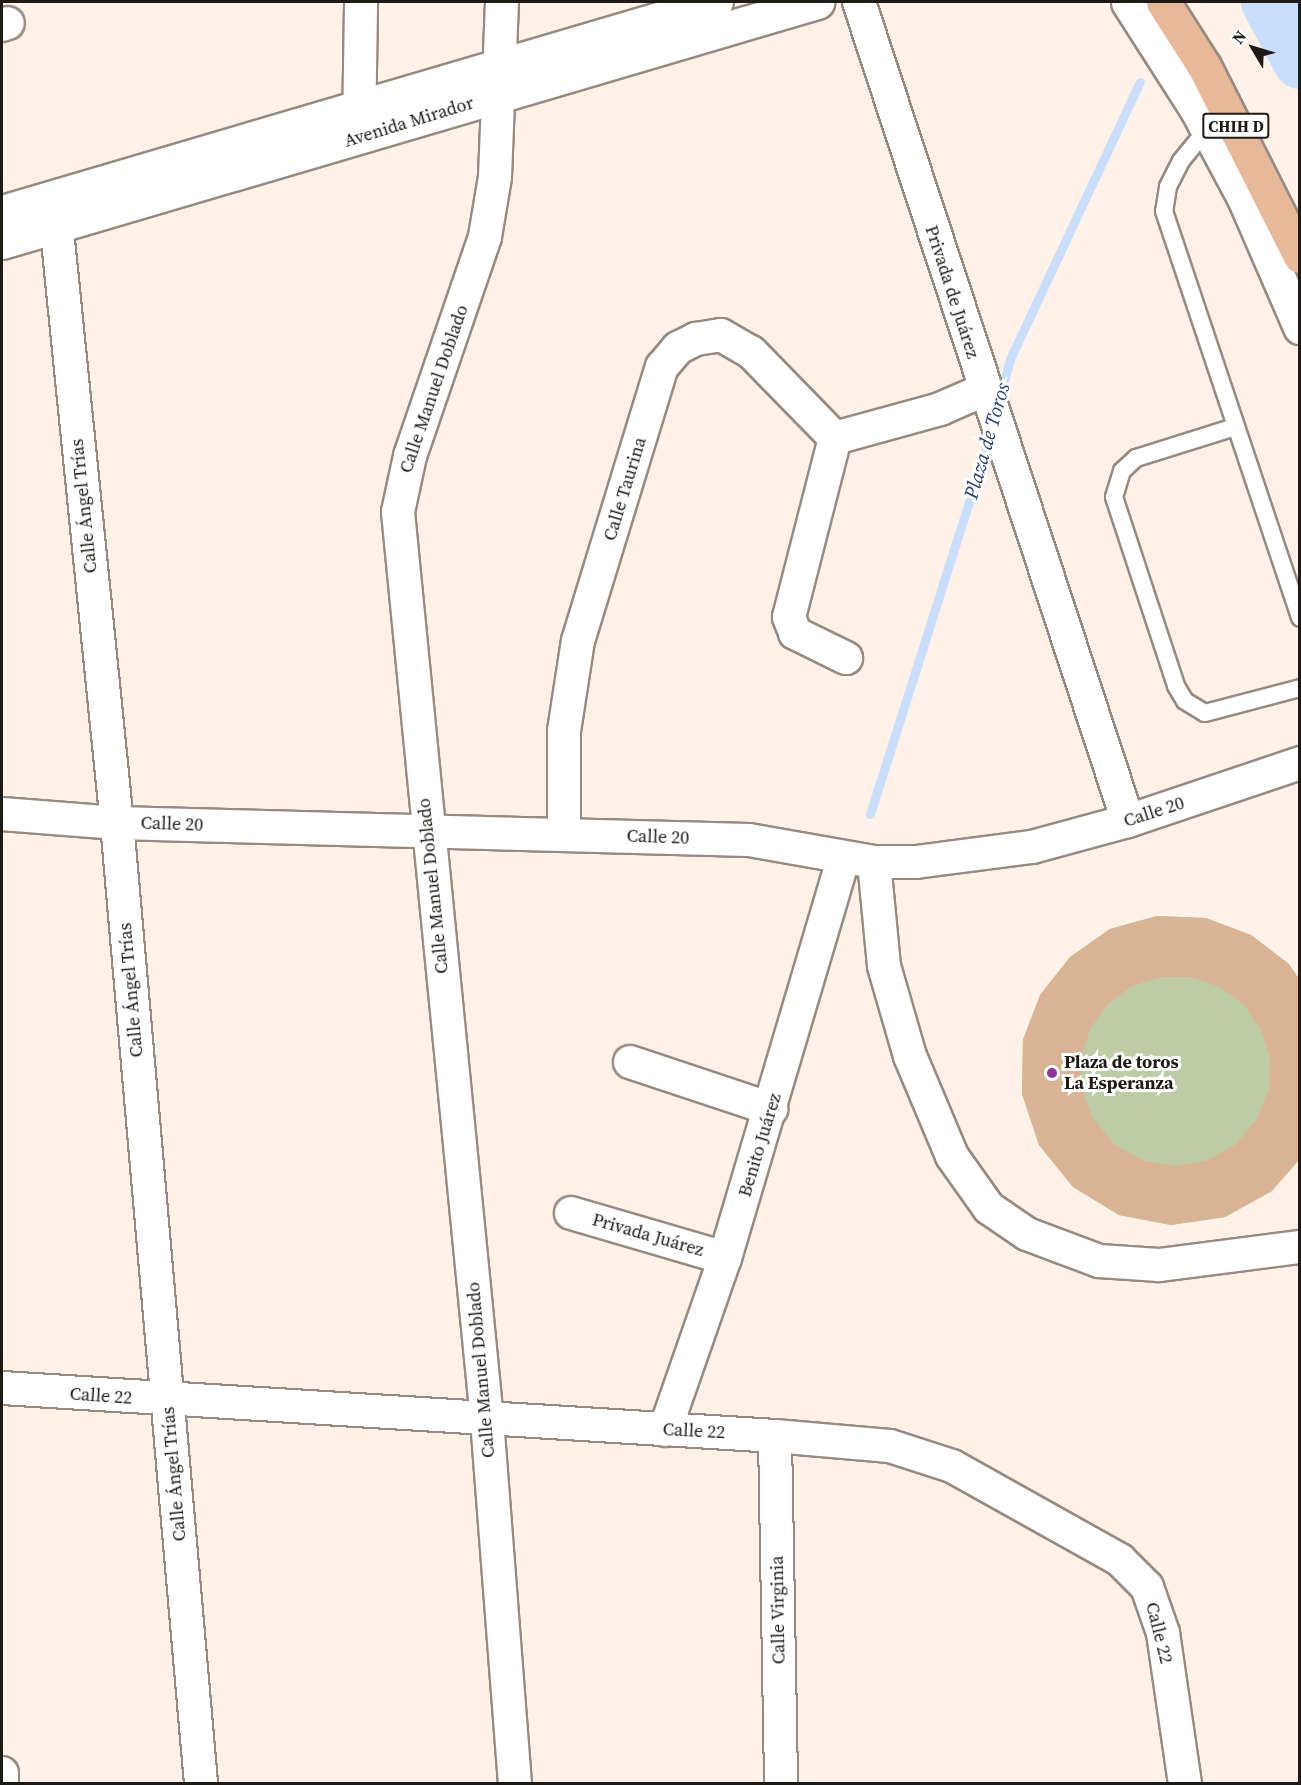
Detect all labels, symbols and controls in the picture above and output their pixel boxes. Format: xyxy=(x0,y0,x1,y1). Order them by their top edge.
north arrow xyxy=(1223,18,1283,78)
text: N xyxy=(1227,26,1251,48)
street label: Avenida Mirador xyxy=(342,92,476,152)
road number: CHIH D xyxy=(1202,113,1270,139)
street label: Privada de Juárez xyxy=(920,223,984,361)
street label: Calle Manuel Doblado xyxy=(395,302,473,476)
water label: Plaza de Toros xyxy=(959,380,1015,502)
street label: Calle Taurina xyxy=(599,434,651,544)
street label: Calle Ángel Trías xyxy=(66,438,102,574)
street label: Calle 20 xyxy=(1121,792,1187,832)
street label: Calle Manuel Doblado xyxy=(413,797,453,975)
street label: Calle 20 xyxy=(140,812,204,836)
street label: Calle 20 xyxy=(626,825,690,849)
street label: Calle Ángel Trías xyxy=(114,922,148,1058)
place label: Plaza de toros La Esperanza xyxy=(1064,1052,1179,1094)
marker: Plaza de toros La Esperanza xyxy=(1045,1066,1059,1080)
street label: Benito Juárez xyxy=(734,1091,786,1199)
street label: Privada Juárez xyxy=(590,1209,706,1261)
street label: Calle Manuel Doblado xyxy=(463,1281,499,1459)
street label: Calle 22 xyxy=(69,1383,133,1409)
street label: Calle Ángel Trías xyxy=(157,1406,191,1542)
street label: Calle 22 xyxy=(662,1419,726,1443)
street label: Calle Virginia xyxy=(766,1555,790,1665)
street label: Calle 22 xyxy=(1141,1600,1177,1666)

